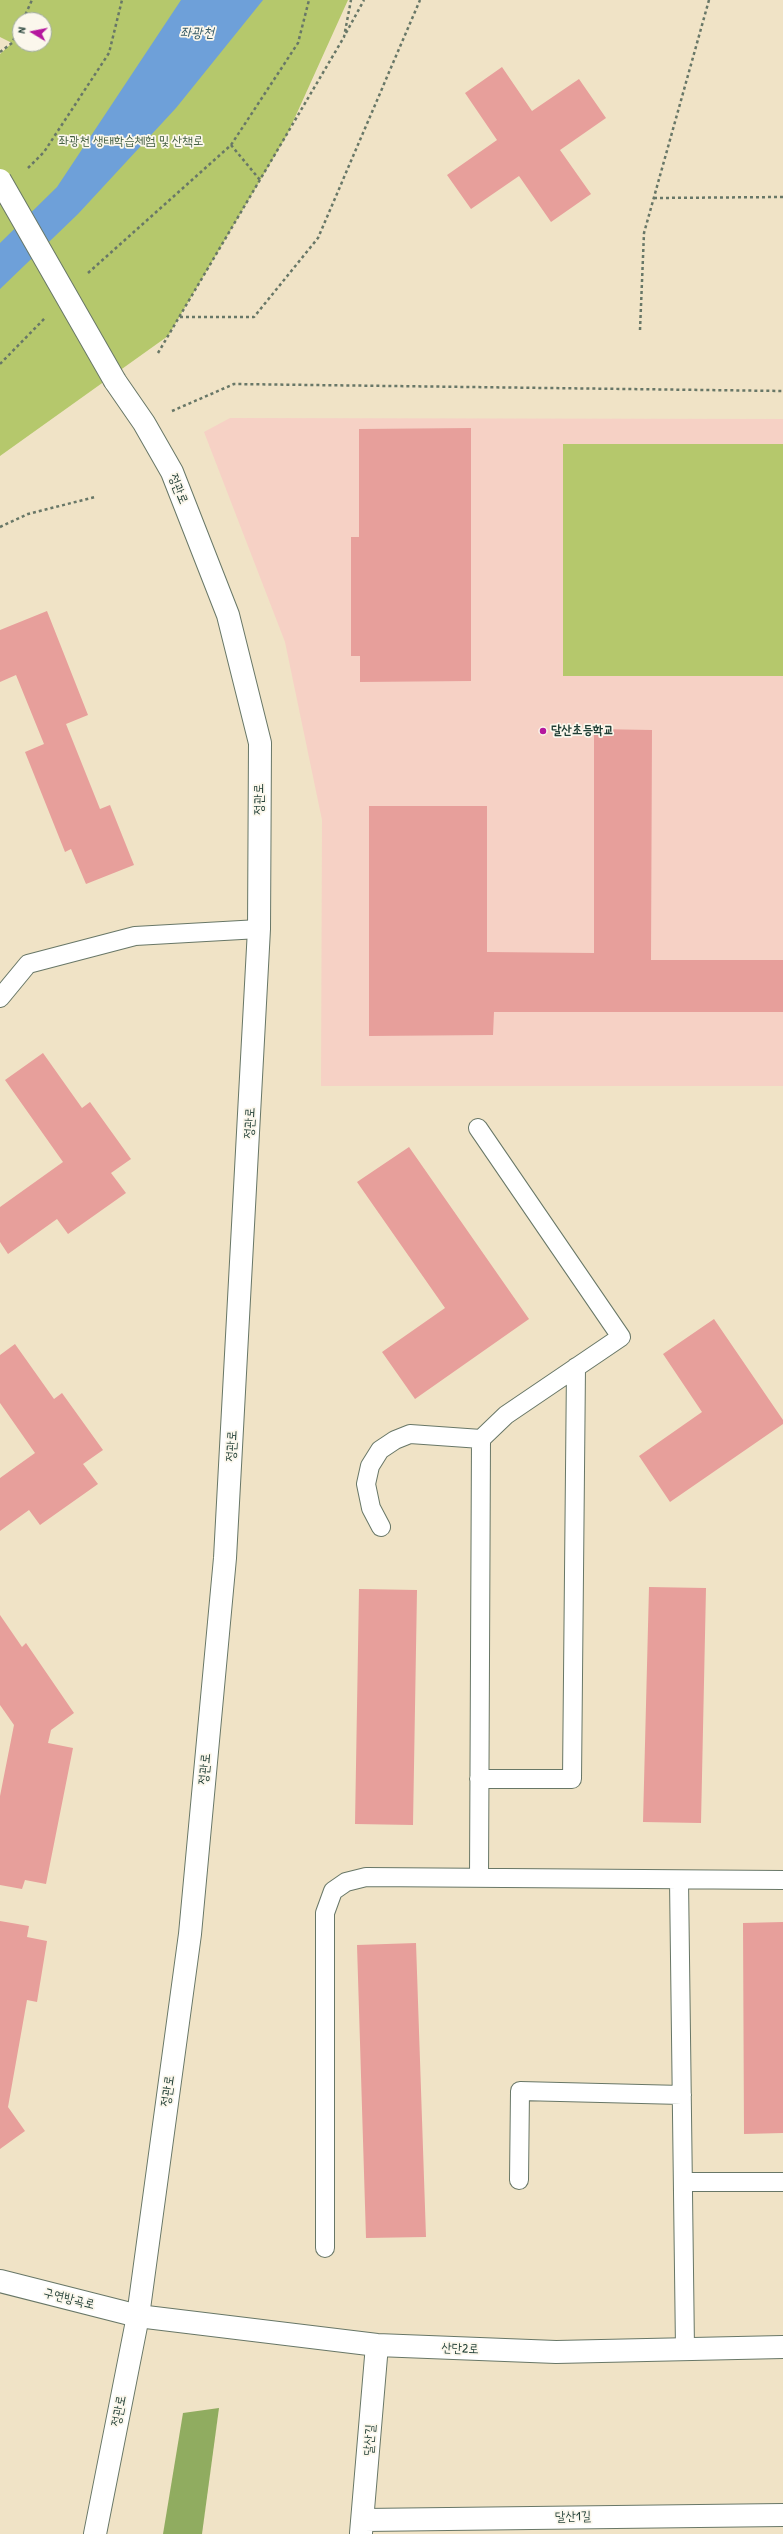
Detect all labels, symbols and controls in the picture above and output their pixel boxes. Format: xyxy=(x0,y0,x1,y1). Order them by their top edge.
north arrow xyxy=(12,12,52,52)
water label: 좌광천 xyxy=(180,25,214,41)
text: N xyxy=(14,26,29,34)
park label: 좌광천 생태학습체험 및 산책로 xyxy=(59,134,203,150)
street label: 정관로 xyxy=(165,472,191,506)
place label: 달산초등학교 xyxy=(551,723,614,739)
marker: 달산초등학교 xyxy=(538,726,548,736)
street label: 정관로 xyxy=(252,783,268,815)
street label: 정관로 xyxy=(241,1107,259,1139)
street label: 정관로 xyxy=(223,1430,241,1462)
street label: 정관로 xyxy=(196,1753,214,1785)
street label: 정관로 xyxy=(158,2074,178,2108)
street label: 구연방곡로 xyxy=(42,2285,96,2313)
street label: 산단2로 xyxy=(441,2341,479,2357)
street label: 정관로 xyxy=(108,2394,130,2428)
street label: 달산길 xyxy=(361,2424,379,2456)
street label: 달산1길 xyxy=(555,2509,591,2525)

